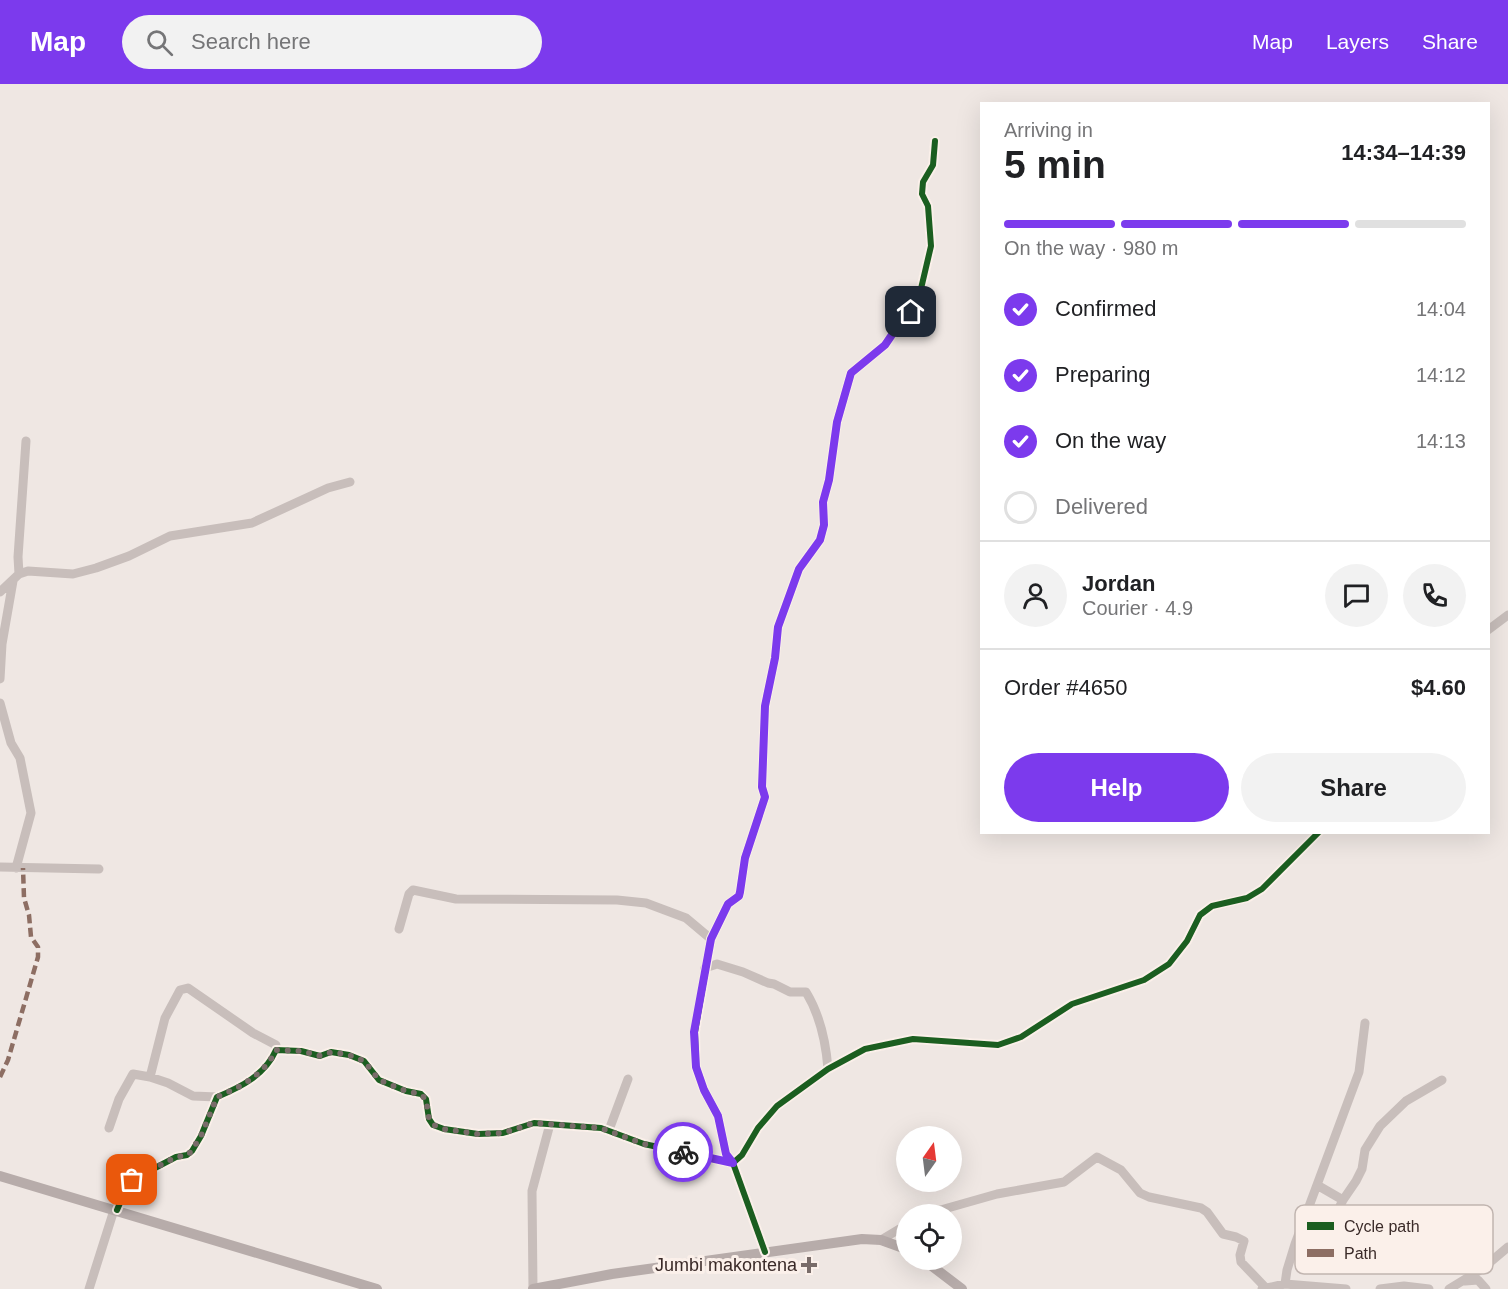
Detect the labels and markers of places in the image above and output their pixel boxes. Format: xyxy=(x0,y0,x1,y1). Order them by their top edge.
pin xyxy=(885,286,936,337)
pin xyxy=(106,1154,157,1205)
place label: Jumbi makontena xyxy=(655,1255,798,1275)
marker: Jumbi makontena xyxy=(802,1258,816,1272)

